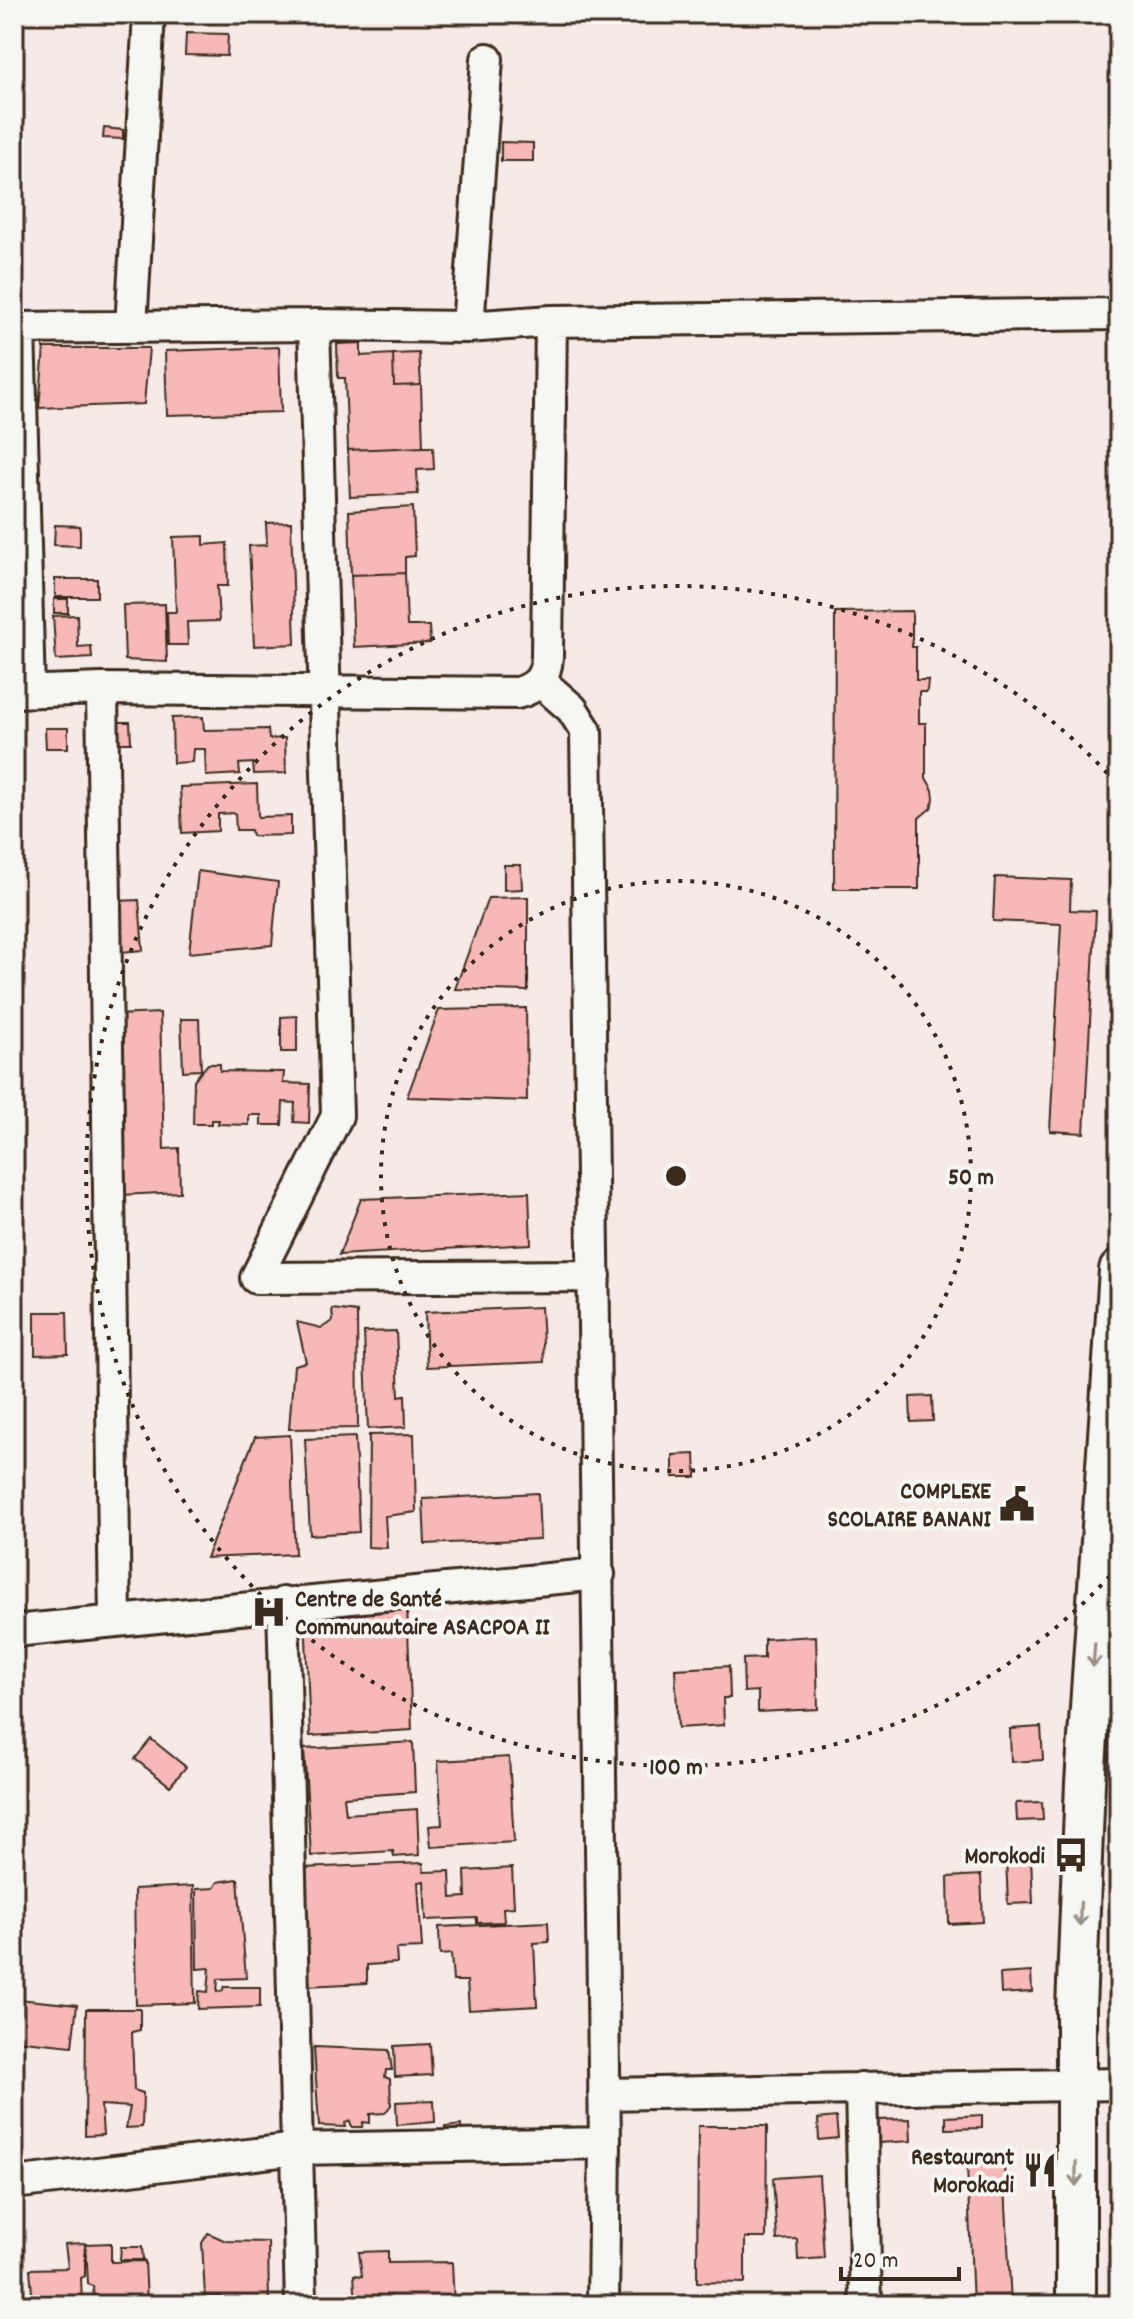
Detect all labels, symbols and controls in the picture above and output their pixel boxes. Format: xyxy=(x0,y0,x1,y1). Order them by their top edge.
centre of rings xyxy=(662,1162,690,1190)
text: 50 m xyxy=(948,1162,994,1196)
place label: COMPLEXE SCOLAIRE BANANI xyxy=(828,1476,992,1538)
public building icon: COMPLEXE SCOLAIRE BANANI xyxy=(998,1485,1036,1523)
place label: Centre de Santé Communautaire ASACPOA II xyxy=(295,1584,550,1646)
hospital icon: Centre de Santé Communautaire ASACPOA II xyxy=(250,1593,288,1631)
one-way arrow xyxy=(1086,1641,1101,1668)
text: 100 m xyxy=(649,1752,703,1786)
bus stop icon: Morokodi xyxy=(1052,1836,1090,1874)
place label: Morokodi xyxy=(965,1841,1046,1875)
one-way arrow xyxy=(1072,1900,1087,1927)
place label: Restaurant Morokadi xyxy=(911,2142,1015,2204)
restaurant icon: Restaurant Morokadi xyxy=(1021,2151,1059,2189)
one-way arrow xyxy=(1068,2160,1084,2187)
scale bar xyxy=(841,2231,959,2281)
text: 20 m xyxy=(853,2245,899,2279)

